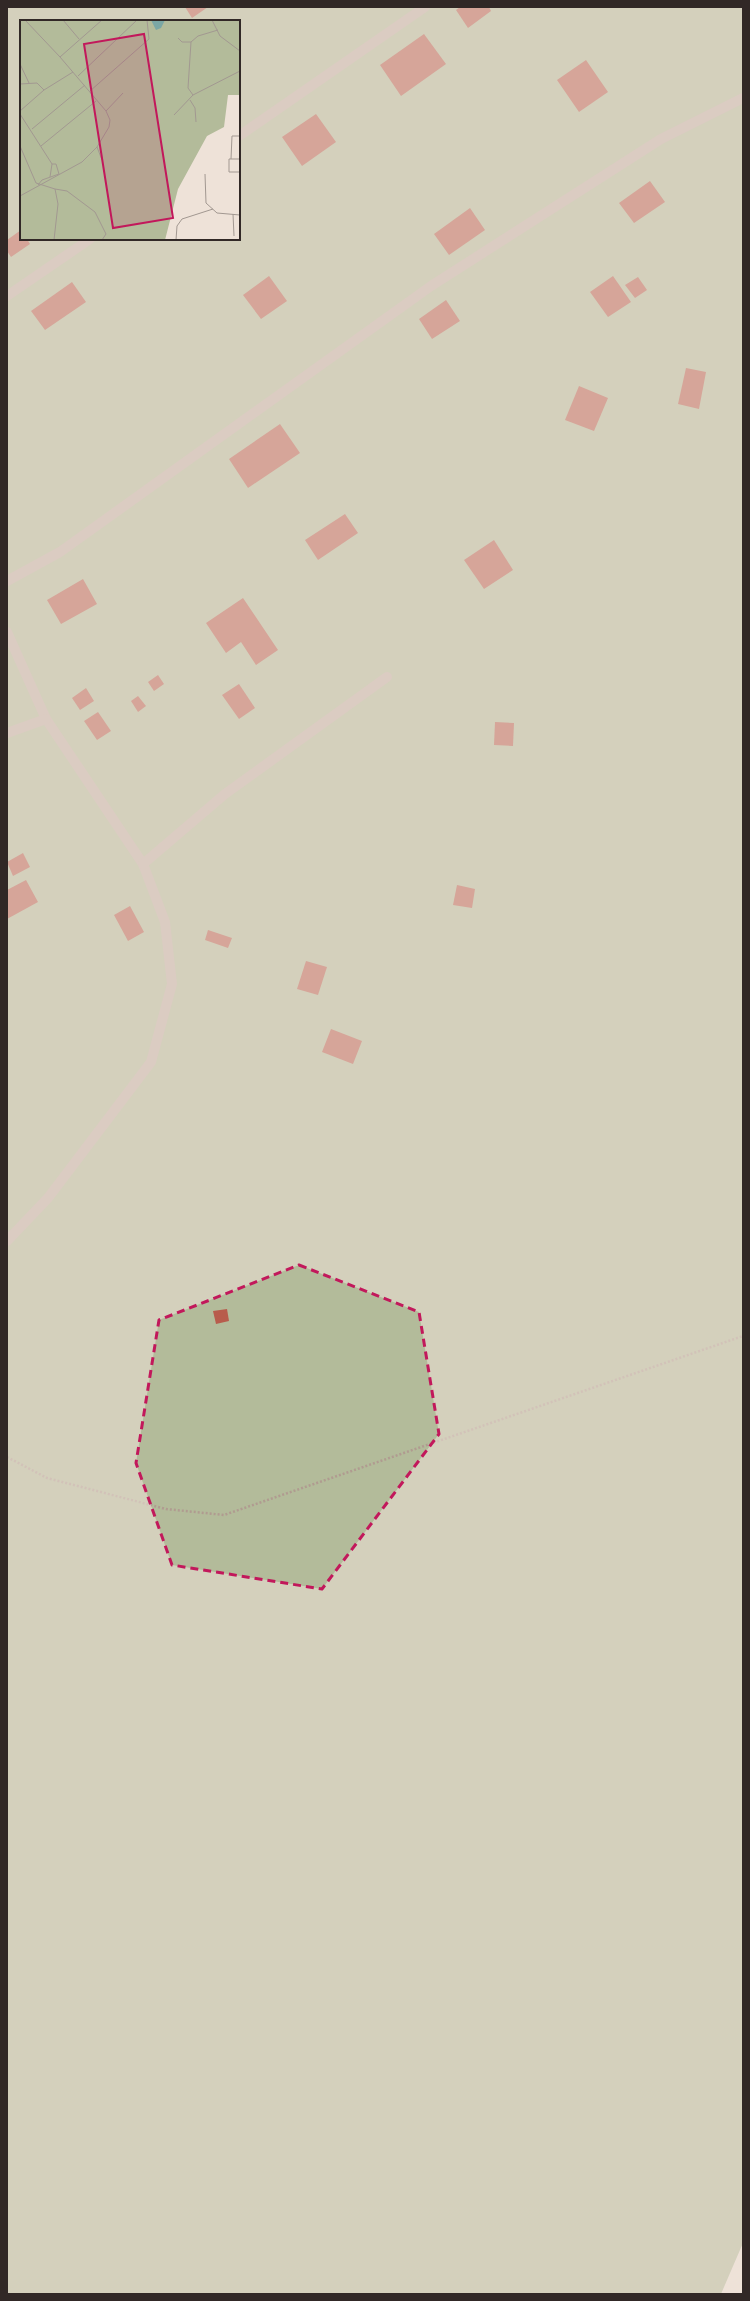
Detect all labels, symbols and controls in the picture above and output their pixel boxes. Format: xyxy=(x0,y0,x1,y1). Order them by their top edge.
inset map xyxy=(20,20,240,240)

